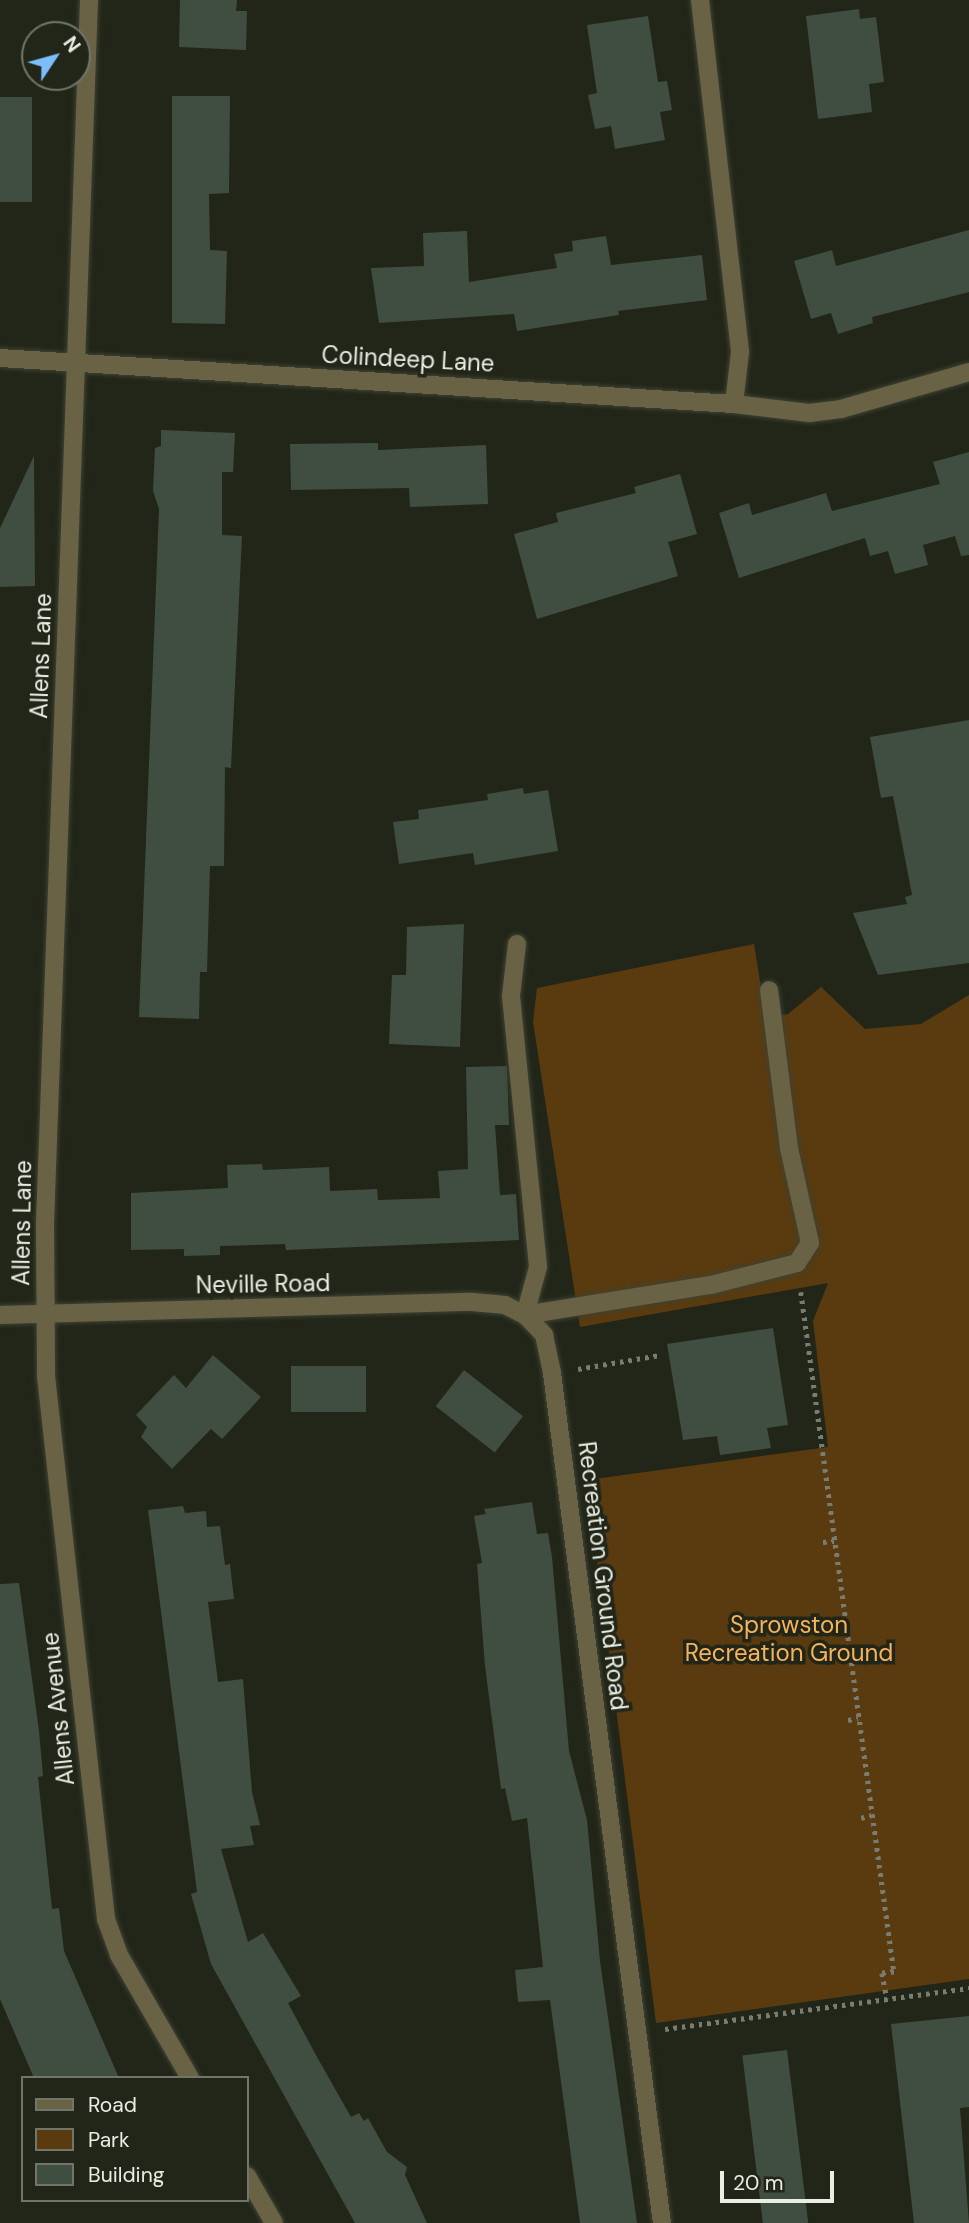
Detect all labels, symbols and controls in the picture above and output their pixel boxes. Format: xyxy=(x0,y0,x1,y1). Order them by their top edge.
north arrow xyxy=(21,21,91,91)
text: N xyxy=(58,32,86,57)
street label: Colindeep Lane xyxy=(321,340,495,378)
street label: Allens Lane xyxy=(24,593,58,719)
street label: Allens Lane xyxy=(7,1160,37,1286)
street label: Neville Road xyxy=(195,1268,331,1300)
street label: Recreation Ground Road xyxy=(572,1440,634,1712)
park label: Sprowston Recreation Ground xyxy=(685,1611,893,1667)
street label: Allens Avenue xyxy=(36,1631,80,1787)
legend xyxy=(21,2076,248,2202)
text: Road xyxy=(88,2091,137,2119)
text: Park xyxy=(88,2126,129,2154)
scale bar xyxy=(724,2156,838,2200)
text: Building xyxy=(88,2161,164,2189)
text: 20 m xyxy=(733,2169,784,2197)

